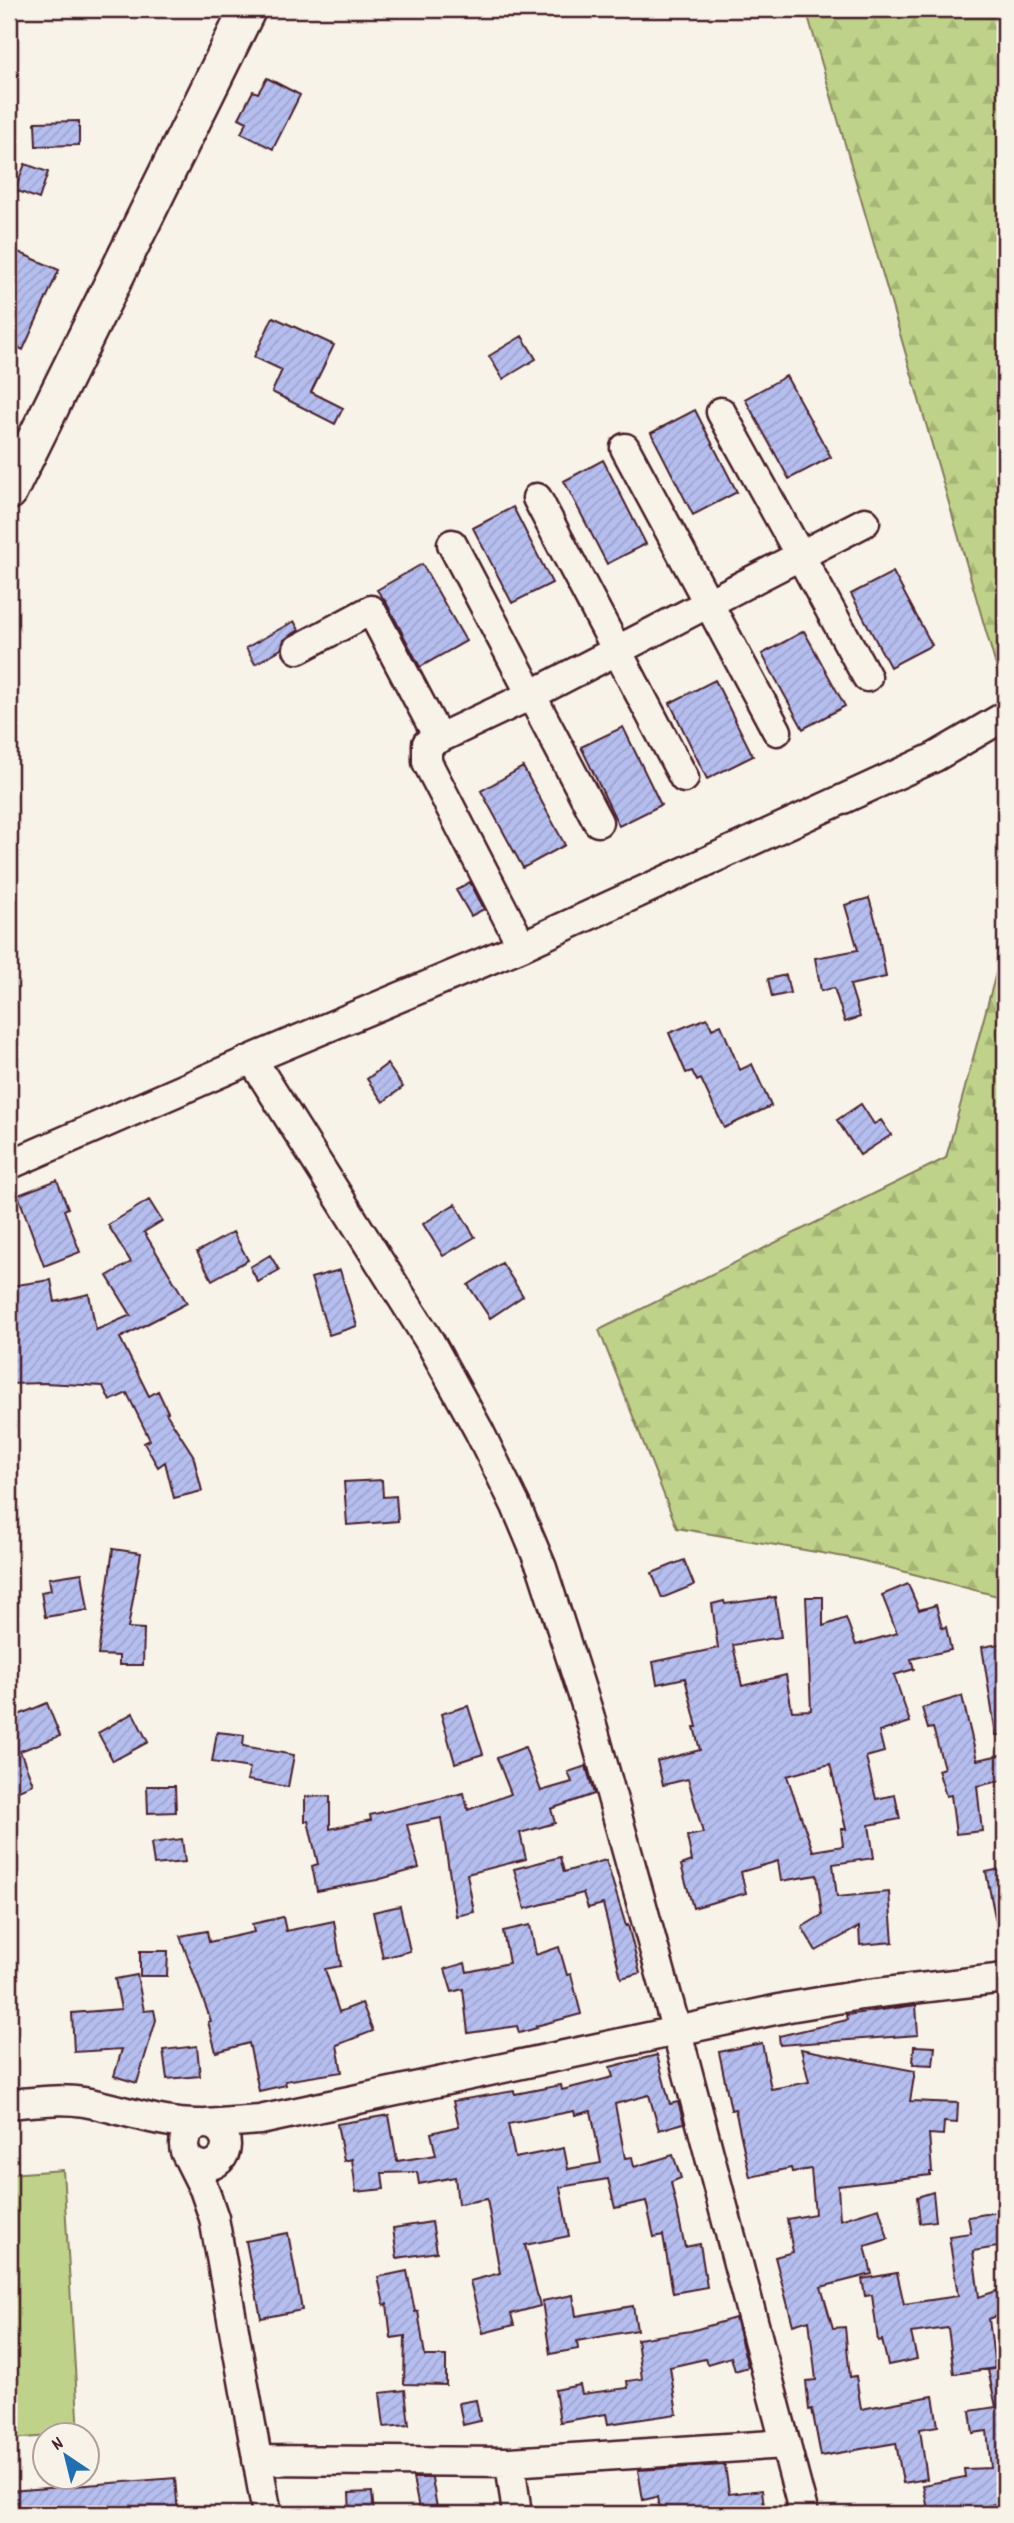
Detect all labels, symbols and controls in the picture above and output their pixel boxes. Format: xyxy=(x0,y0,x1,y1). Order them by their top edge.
north arrow xyxy=(32,2422,102,2492)
text: N xyxy=(47,2431,70,2459)

